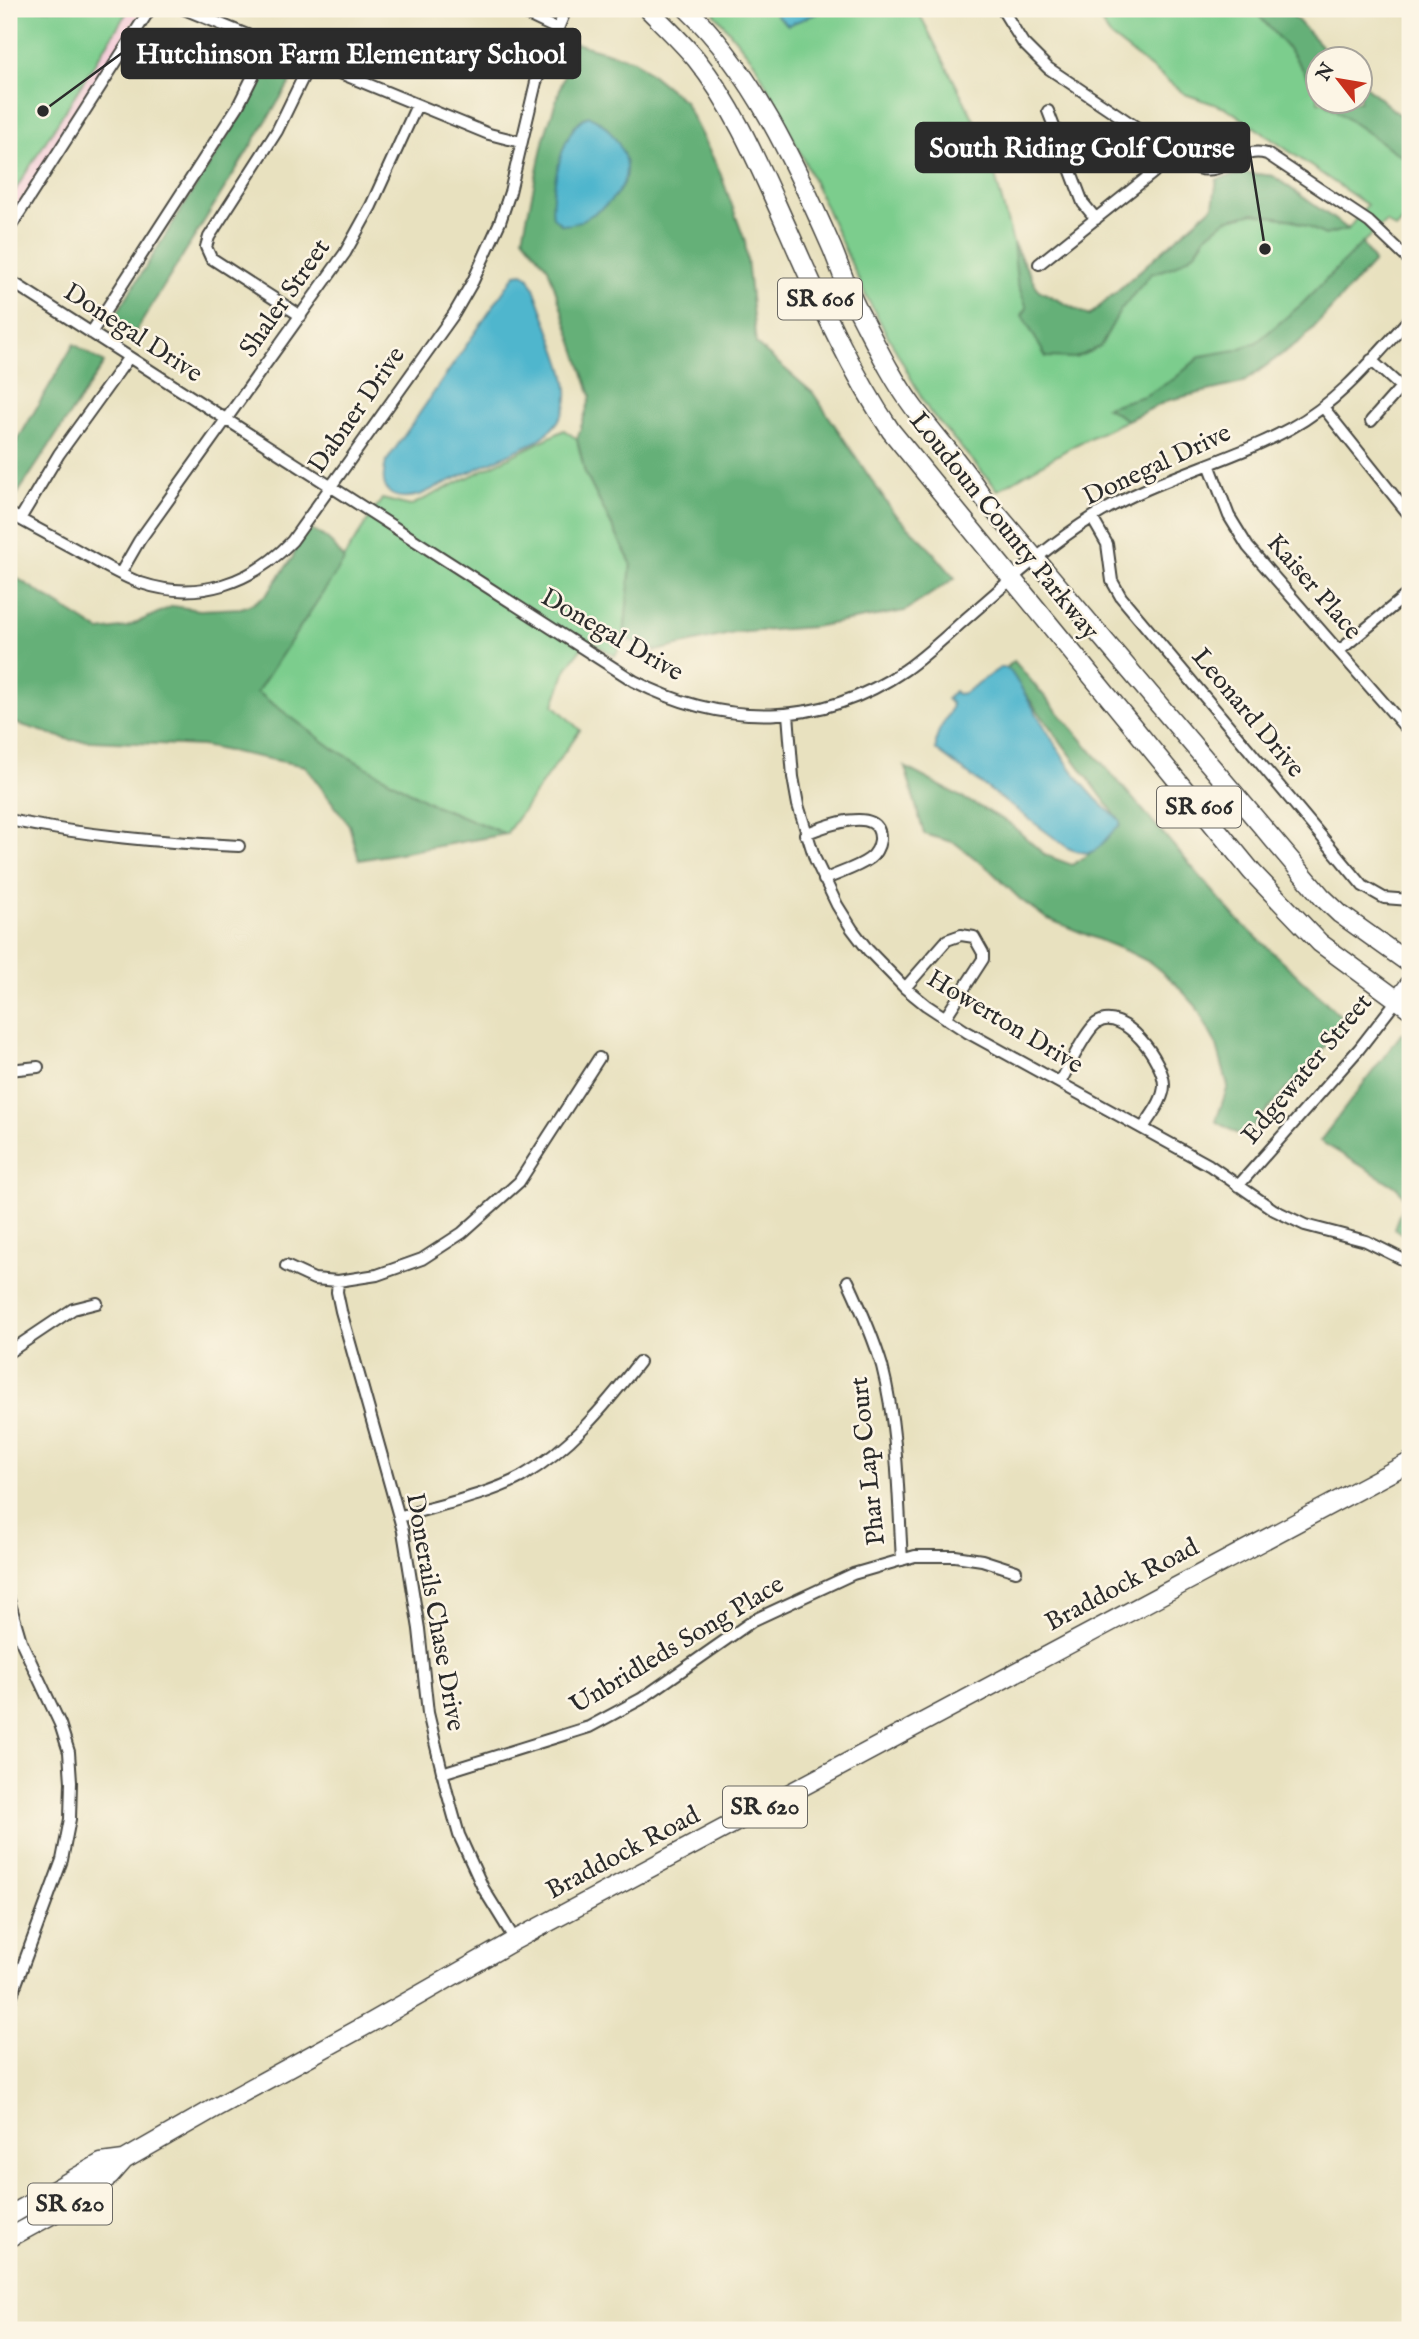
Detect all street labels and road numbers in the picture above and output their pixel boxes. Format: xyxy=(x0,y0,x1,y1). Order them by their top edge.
street label: Shaler Street xyxy=(232,232,338,364)
street label: Donegal Drive xyxy=(57,276,209,390)
road number: SR 606 xyxy=(778,278,862,320)
street label: Dabner Drive xyxy=(301,340,413,480)
street label: Loudoun County Parkway xyxy=(902,405,1106,647)
street label: Donegal Drive xyxy=(1078,416,1236,514)
street label: Kaiser Place xyxy=(1259,527,1369,647)
street label: Donegal Drive xyxy=(535,581,689,689)
street label: Leonard Drive xyxy=(1184,641,1312,785)
road number: SR 606 xyxy=(1157,786,1241,828)
street label: Howerton Drive xyxy=(921,962,1089,1082)
street label: Edgewater Street xyxy=(1234,987,1380,1151)
street label: Phar Lap Court xyxy=(843,1375,893,1547)
street label: Donerails Chase Drive xyxy=(398,1490,472,1734)
street label: Braddock Road xyxy=(1040,1531,1205,1639)
street label: Unbridleds Song Place xyxy=(564,1568,790,1722)
road number: SR 620 xyxy=(723,1787,807,1828)
street label: Braddock Road xyxy=(541,1799,706,1907)
road number: SR 620 xyxy=(28,2183,112,2224)

